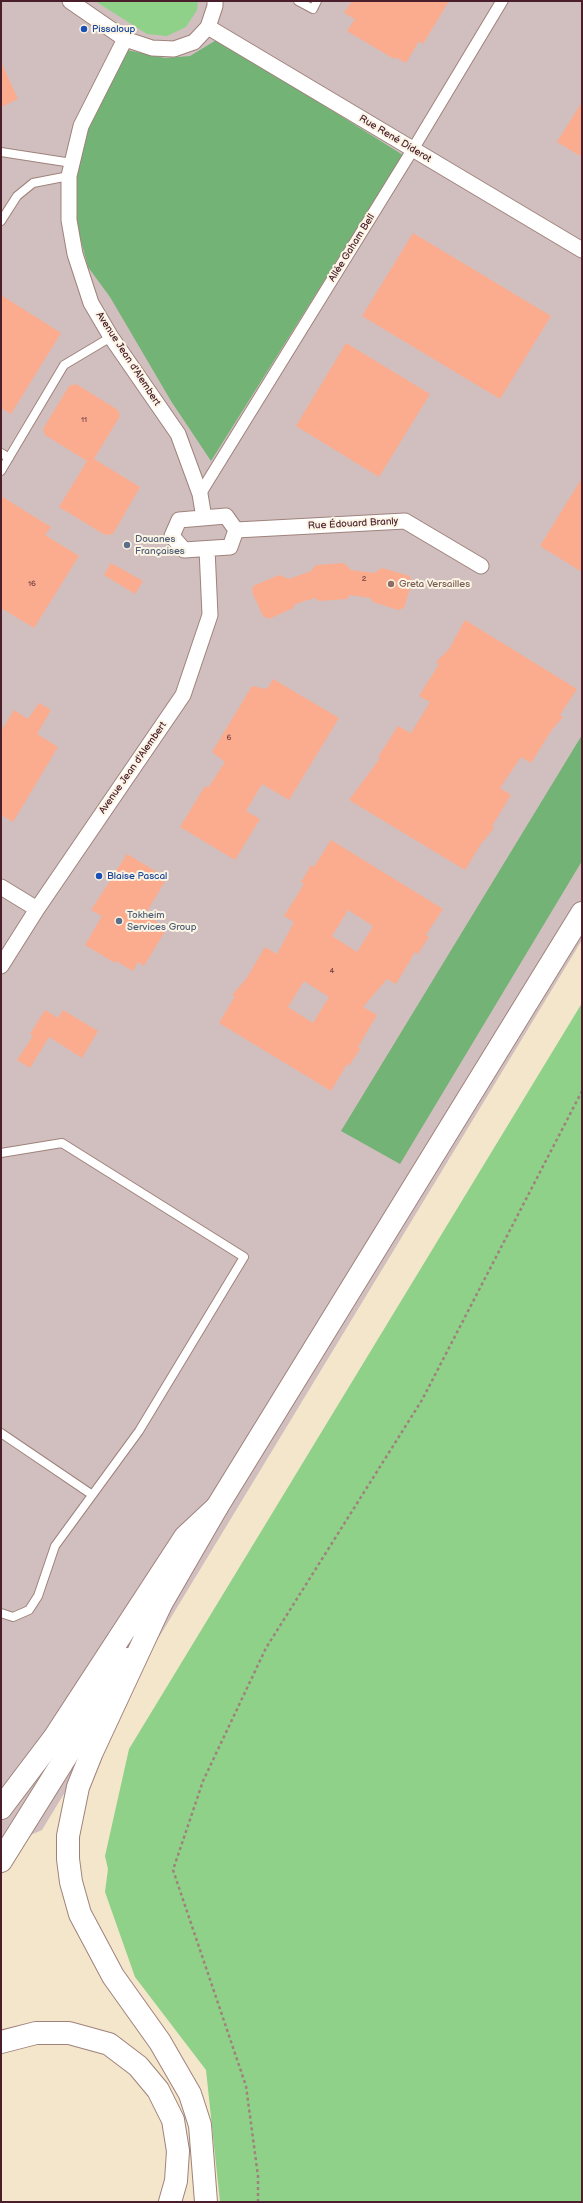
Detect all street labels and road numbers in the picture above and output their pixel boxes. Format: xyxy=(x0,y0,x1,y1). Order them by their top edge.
street label: Rue René Diderot xyxy=(357,113,433,165)
street label: Allée Gaham Bell xyxy=(326,212,378,284)
street label: Avenue Jean d'Alembert xyxy=(93,310,163,408)
street label: Rue Édouard Branly xyxy=(308,516,398,532)
street label: Avenue Jean d'Alembert xyxy=(97,720,169,816)

